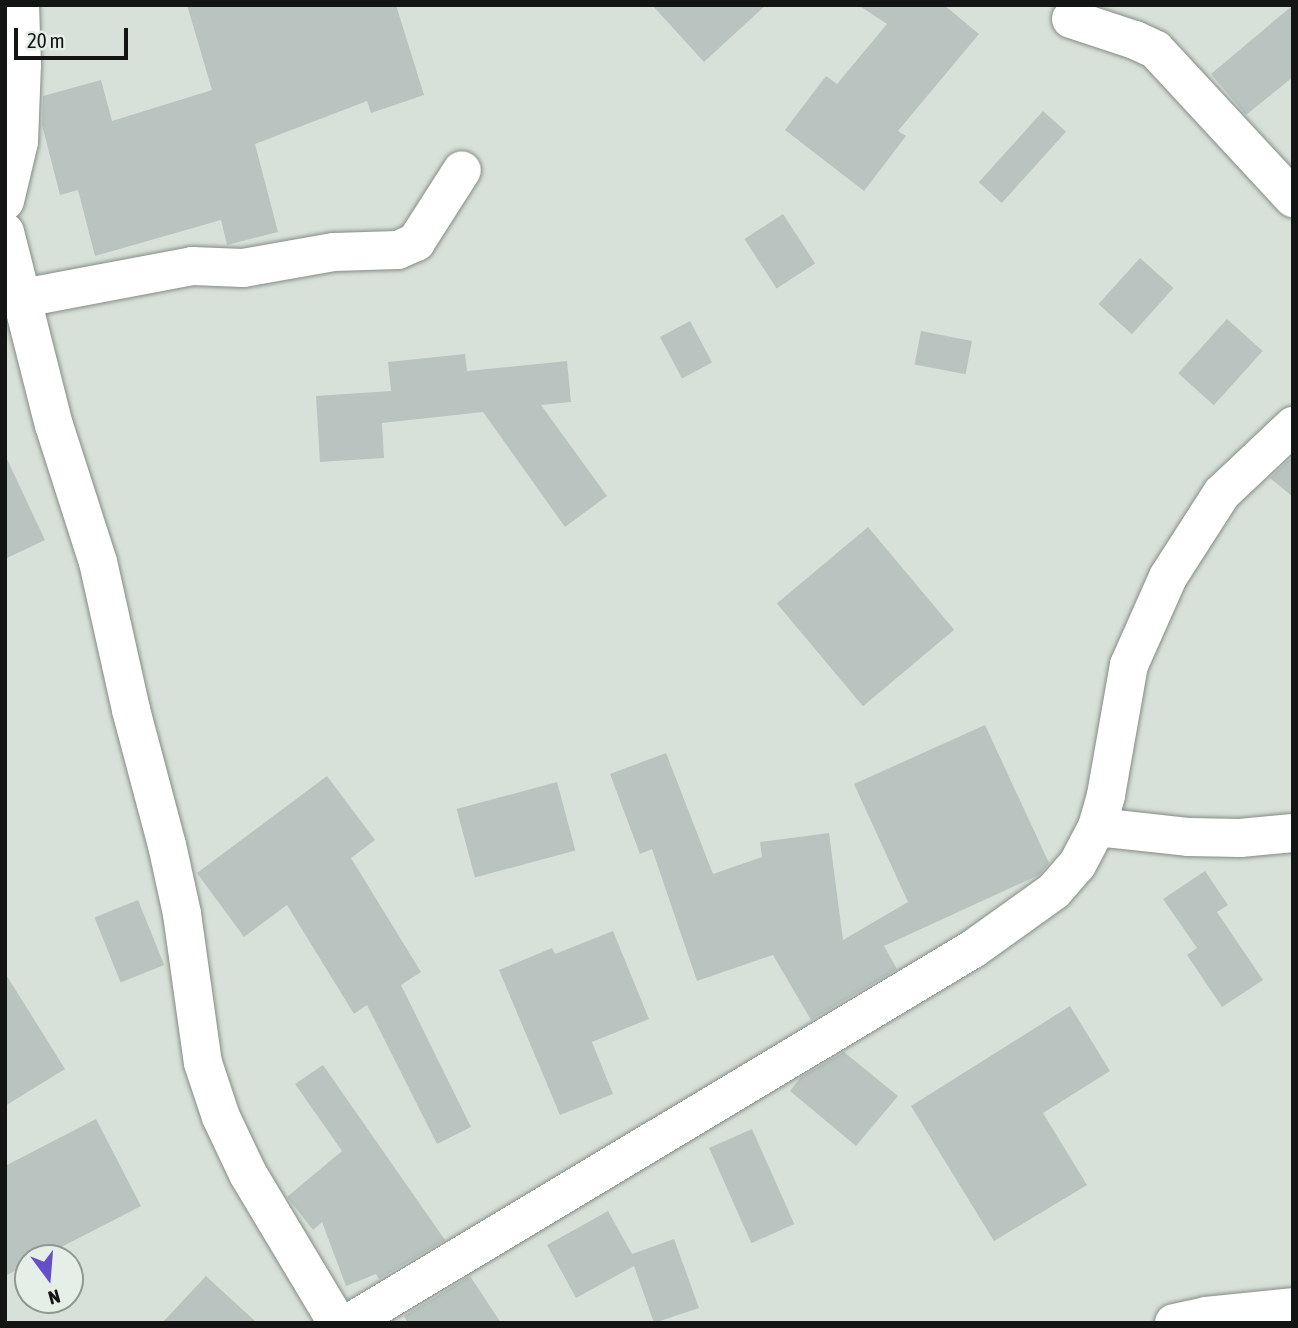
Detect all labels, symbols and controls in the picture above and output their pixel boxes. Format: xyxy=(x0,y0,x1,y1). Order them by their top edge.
scale bar xyxy=(18,14,131,58)
text: 20 m xyxy=(27,28,65,52)
north arrow xyxy=(14,1244,84,1314)
text: N xyxy=(46,1285,63,1309)

